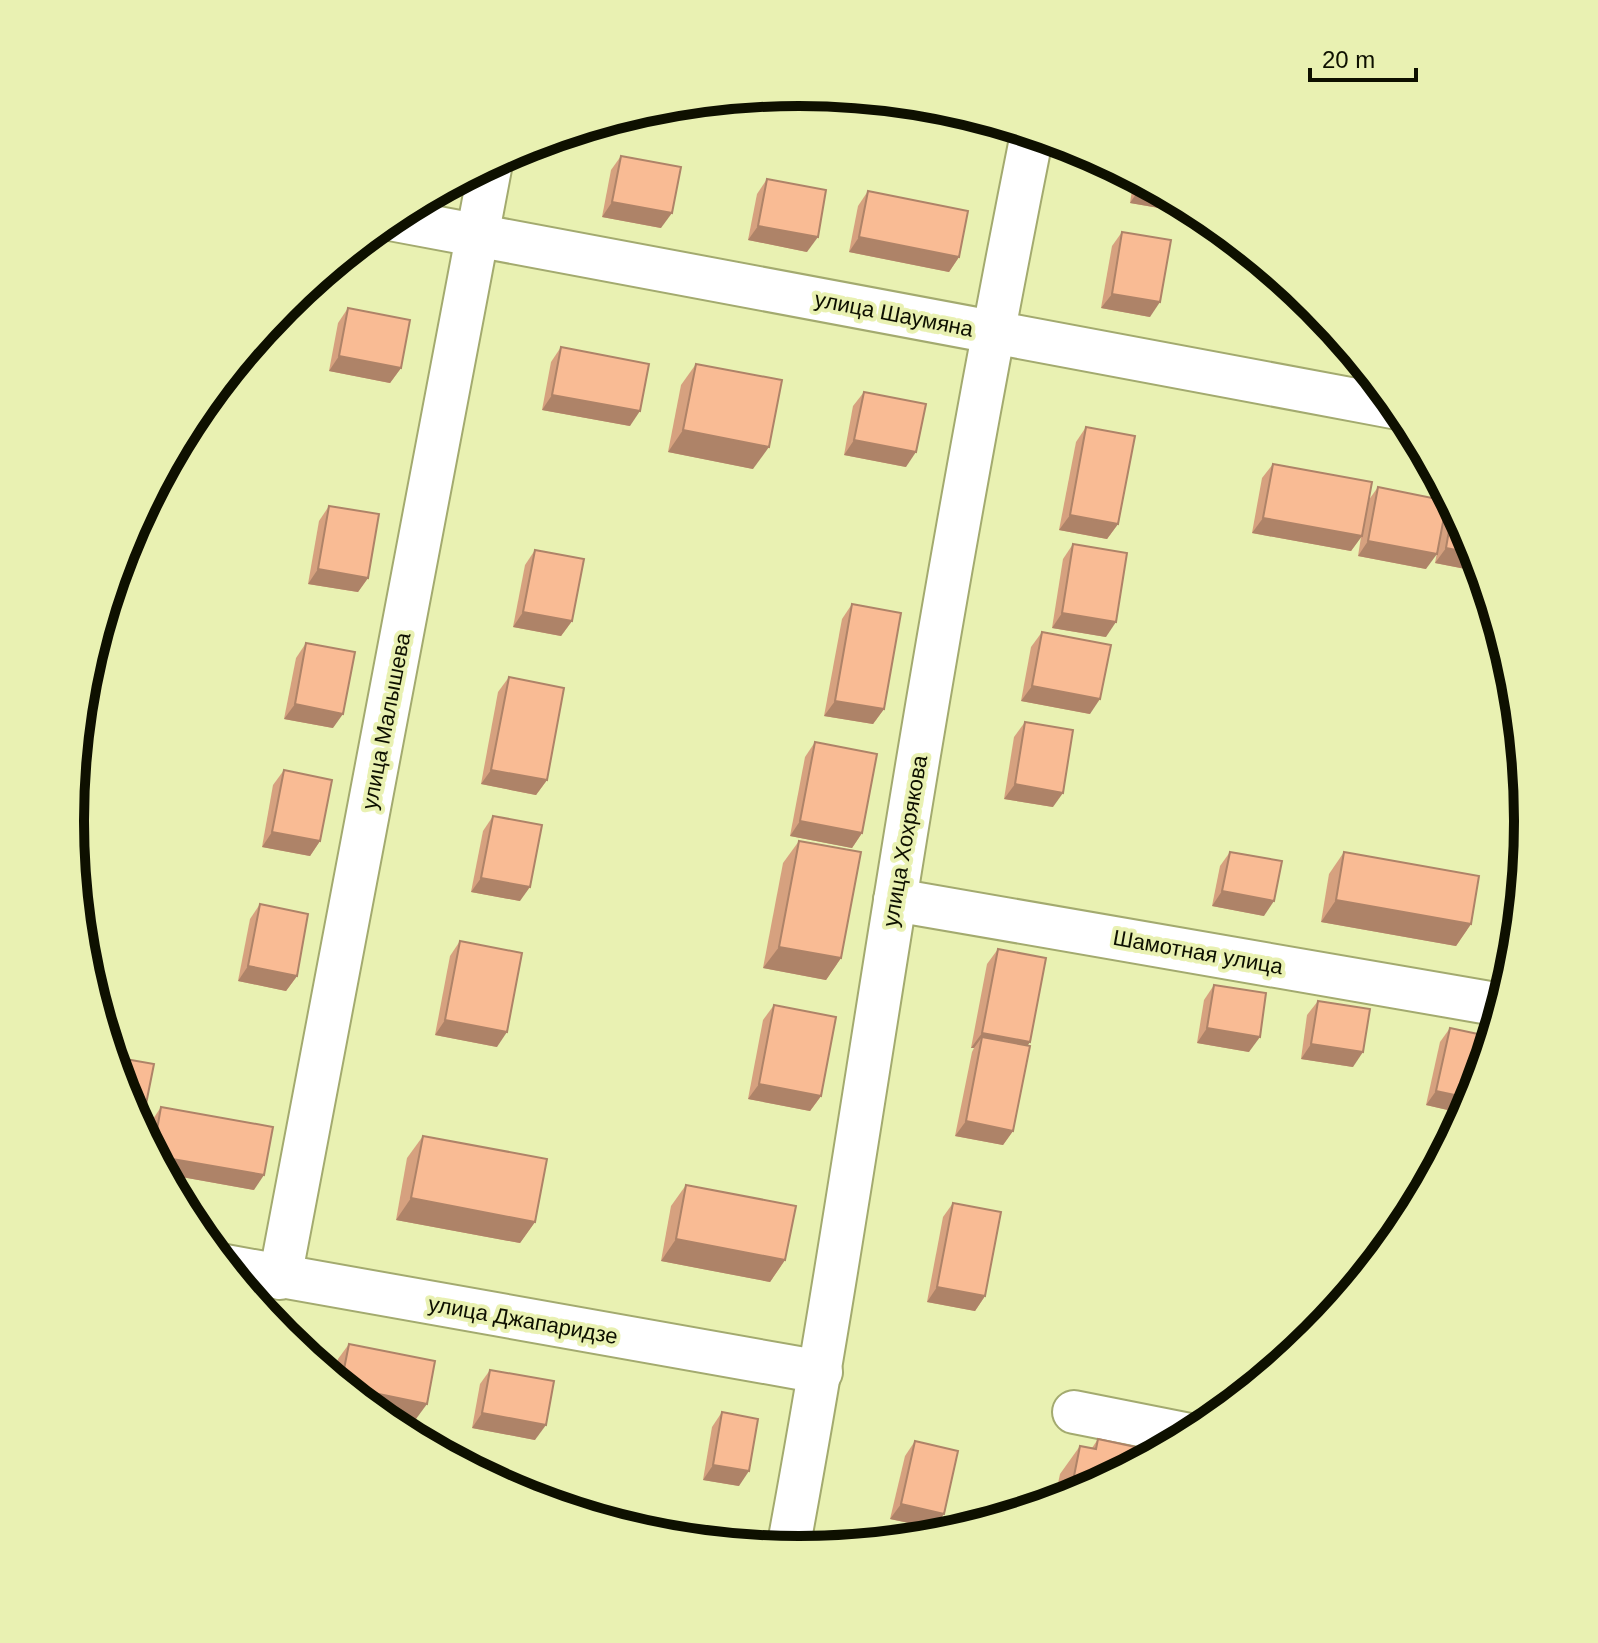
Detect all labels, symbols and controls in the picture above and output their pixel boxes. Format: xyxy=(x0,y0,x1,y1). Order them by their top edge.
scale bar xyxy=(1310,32,1416,82)
text: 20 m xyxy=(1322,46,1375,73)
street label: улица Шаумяна xyxy=(813,286,976,342)
street label: улица Малышева xyxy=(357,630,416,812)
street label: улица Хохрякова xyxy=(878,753,933,929)
street label: Шамотная улица xyxy=(1111,925,1286,979)
street label: улица Джапаридзе xyxy=(426,1291,620,1349)

